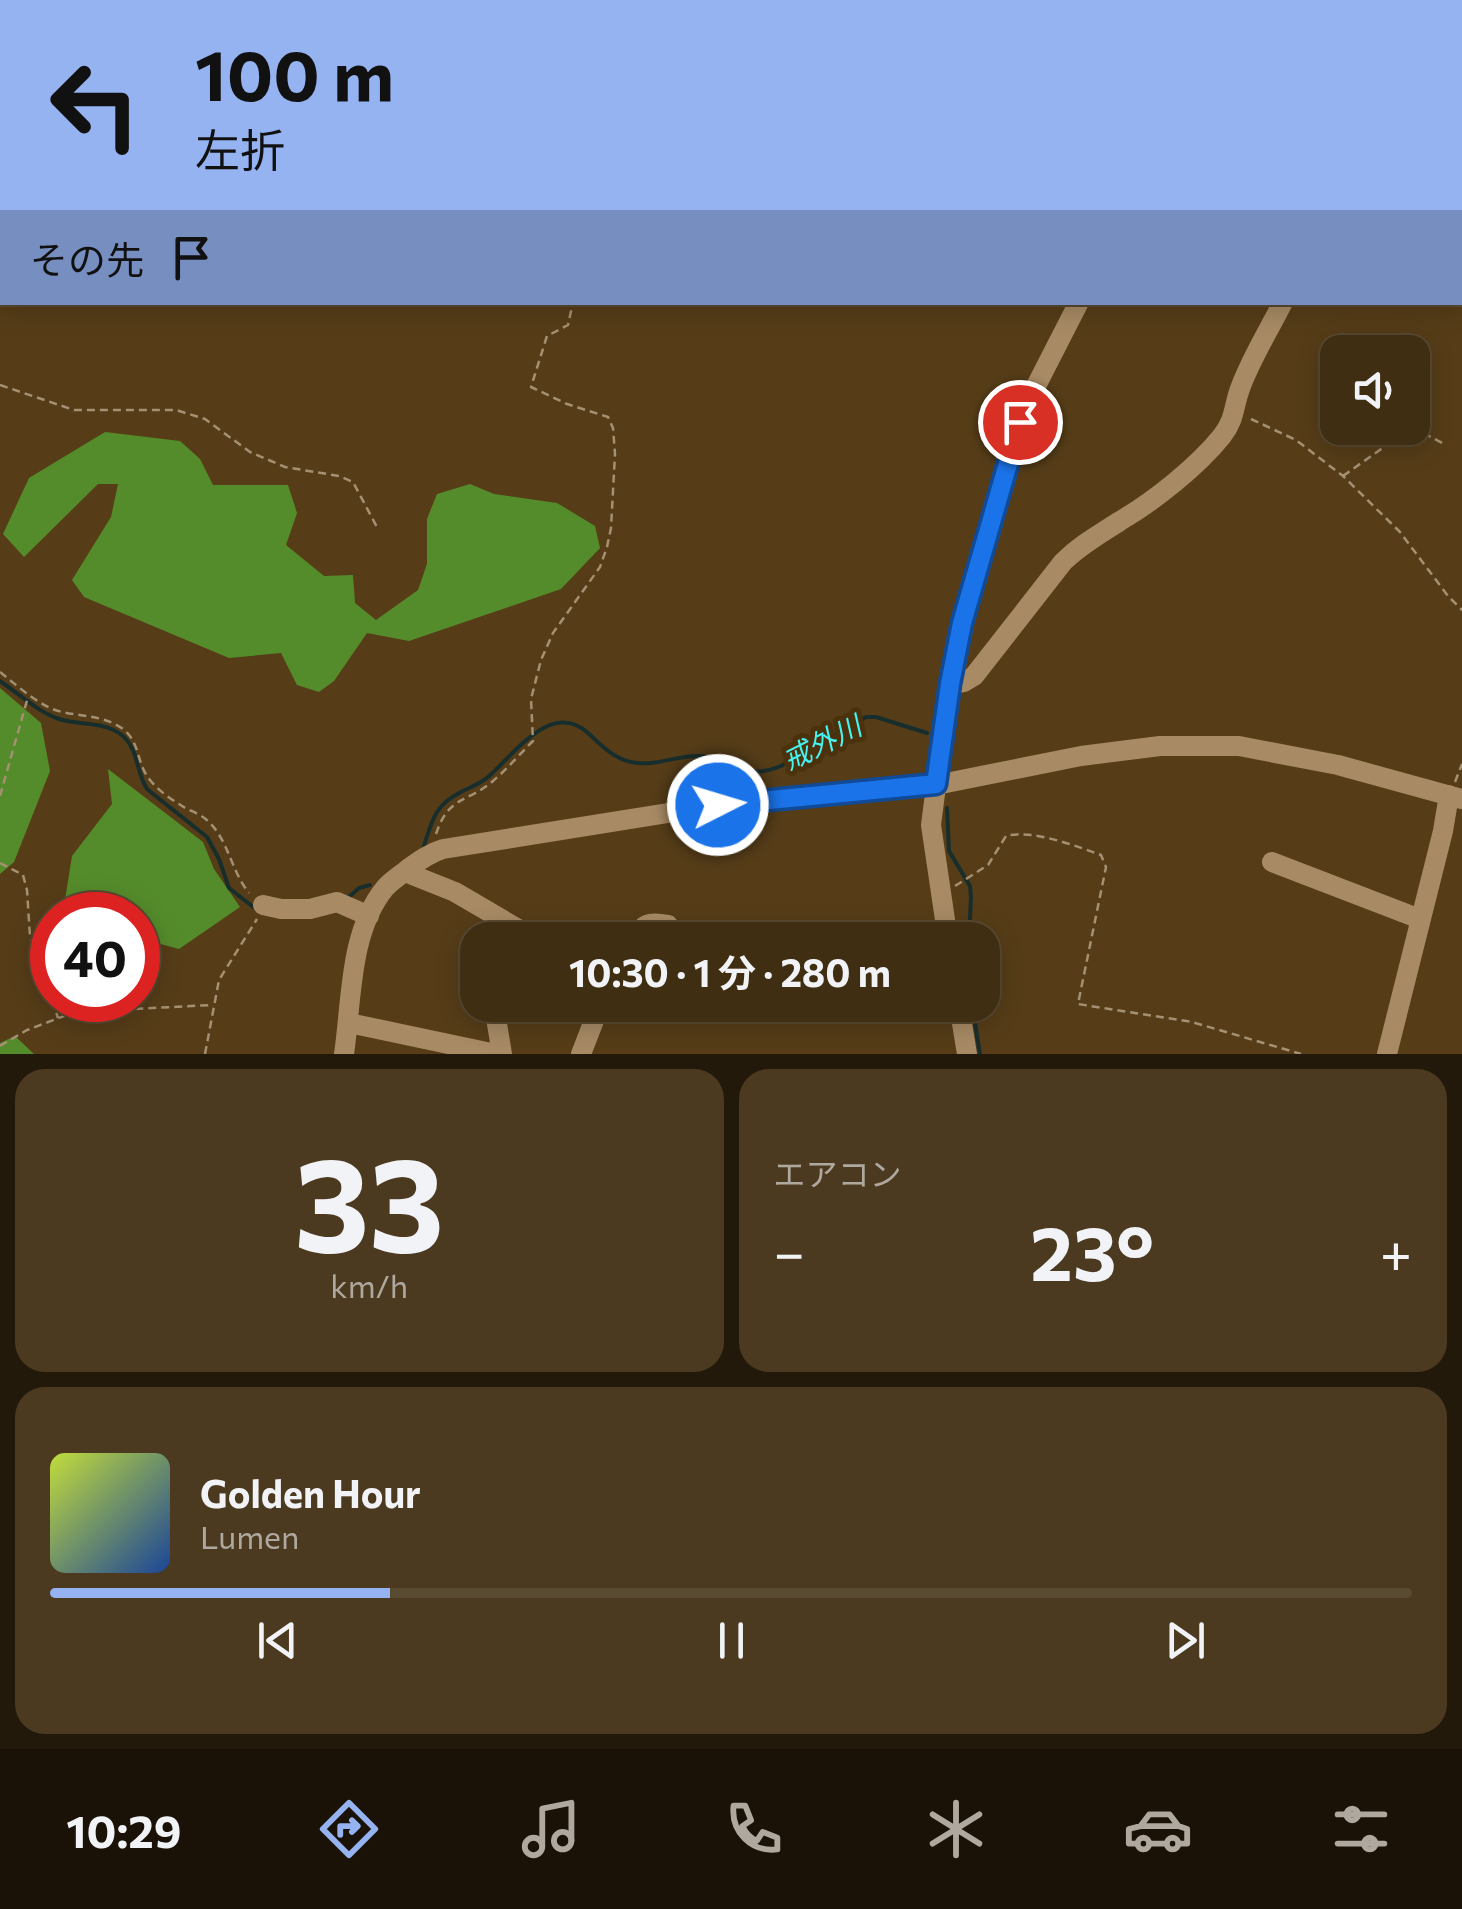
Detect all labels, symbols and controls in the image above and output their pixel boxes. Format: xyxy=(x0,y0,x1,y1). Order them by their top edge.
text: 100 m xyxy=(195,30,394,115)
icon: left xyxy=(30,40,160,170)
text: 左折 xyxy=(195,121,285,176)
icon: arrive xyxy=(164,230,219,285)
text: その先 xyxy=(30,235,144,282)
map controls xyxy=(1320,335,1430,445)
button: sound xyxy=(1320,335,1430,445)
pin xyxy=(978,380,1063,465)
icon: arrive xyxy=(993,395,1048,450)
water label: 戒外川 xyxy=(776,707,869,776)
position arrow xyxy=(666,753,770,857)
speed limit sign: 40 xyxy=(30,892,160,1022)
text: 10:30 · 1 分 · 280 m xyxy=(569,948,891,995)
text: 33 xyxy=(294,1120,445,1279)
text: エアコン xyxy=(774,1153,902,1193)
text: 23° xyxy=(1030,1205,1154,1296)
text: − xyxy=(774,1217,805,1284)
text: + xyxy=(1380,1217,1412,1284)
text: km/h xyxy=(330,1265,408,1305)
text: Golden Hour xyxy=(200,1469,421,1516)
text: Lumen xyxy=(200,1516,299,1556)
icon: previous xyxy=(250,1613,305,1668)
icon: pause xyxy=(704,1613,759,1668)
icon: next xyxy=(1158,1613,1213,1668)
icon: directions xyxy=(314,1794,384,1864)
icon: music xyxy=(516,1794,586,1864)
icon: phone xyxy=(719,1794,789,1864)
icon: climate xyxy=(921,1794,991,1864)
icon: car xyxy=(1123,1794,1193,1864)
icon: filters xyxy=(1326,1794,1396,1864)
text: 10:29 xyxy=(66,1802,181,1857)

